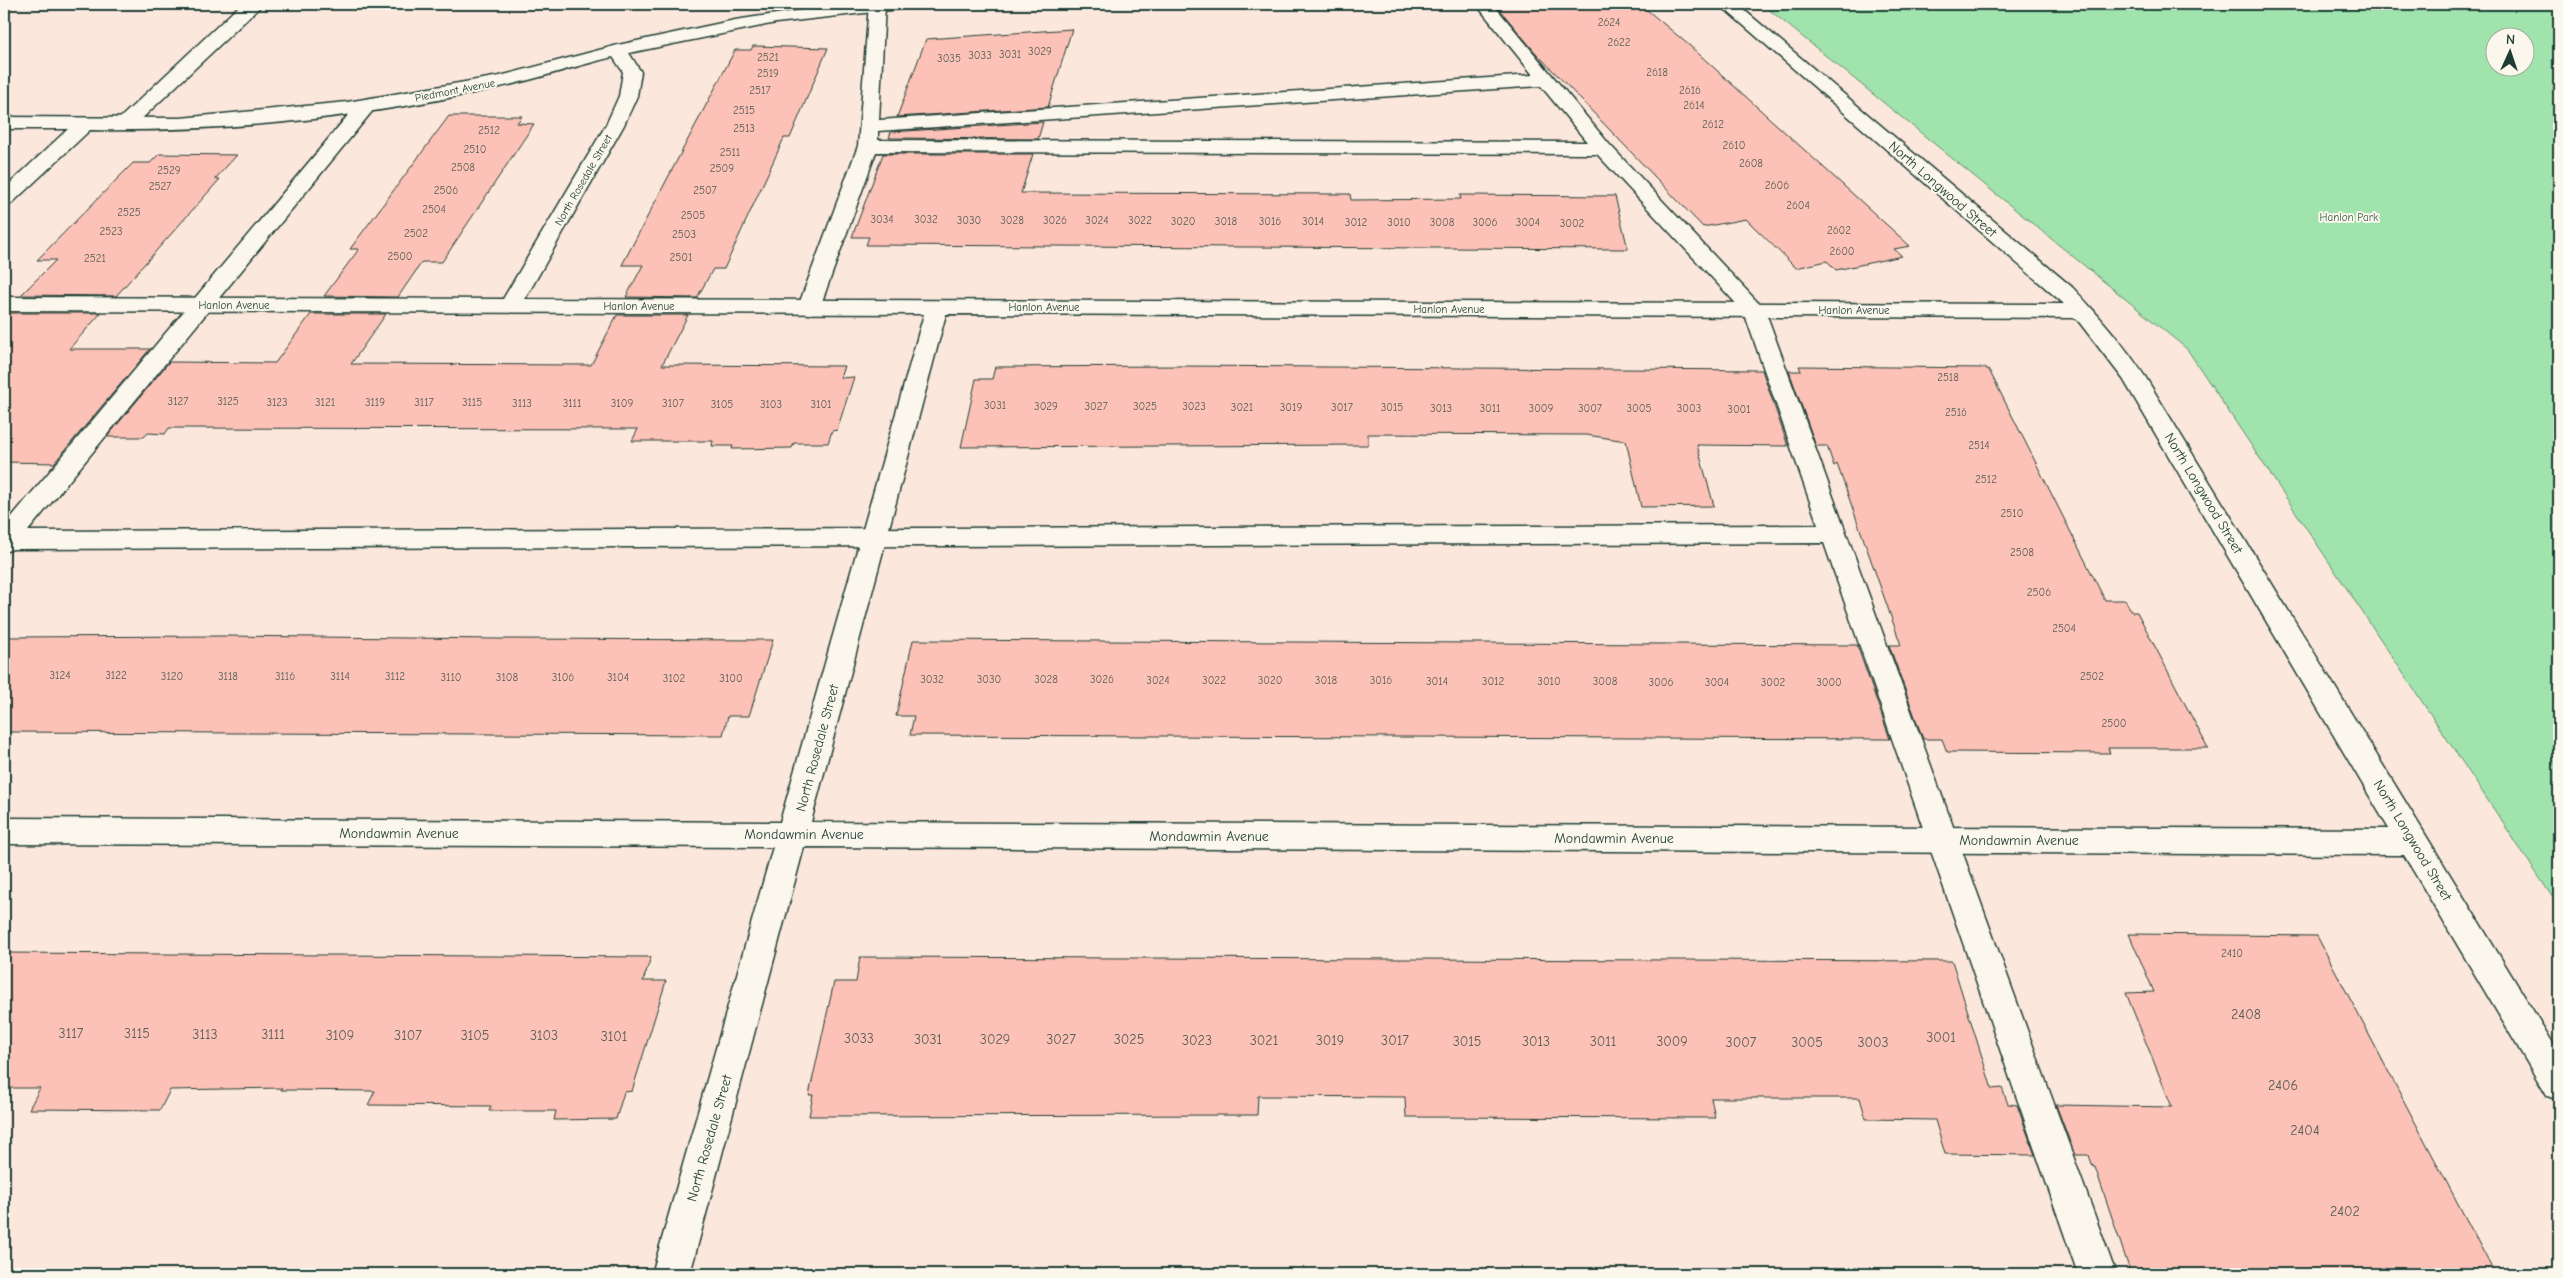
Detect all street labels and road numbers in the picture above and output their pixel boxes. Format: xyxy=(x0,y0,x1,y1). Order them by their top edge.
street label: Piedmont Avenue xyxy=(414,76,497,105)
street label: North Rosedale Street xyxy=(552,132,615,228)
street label: North Longwood Street xyxy=(1885,138,2001,242)
street label: Hanlon Avenue xyxy=(198,299,270,312)
street label: Hanlon Avenue xyxy=(603,300,675,313)
street label: Hanlon Avenue xyxy=(1008,301,1080,314)
street label: Hanlon Avenue xyxy=(1413,303,1485,316)
street label: Hanlon Avenue xyxy=(1818,304,1890,317)
street label: North Longwood Street xyxy=(2161,430,2247,558)
street label: North Rosedale Street xyxy=(792,682,843,814)
street label: North Longwood Street xyxy=(2370,777,2456,905)
street label: Mondawmin Avenue xyxy=(339,825,459,842)
street label: Mondawmin Avenue xyxy=(744,826,864,843)
street label: Mondawmin Avenue xyxy=(1149,828,1269,845)
street label: Mondawmin Avenue xyxy=(1554,830,1674,847)
street label: Mondawmin Avenue xyxy=(1959,832,2079,849)
street label: North Rosedale Street xyxy=(683,1072,736,1203)

